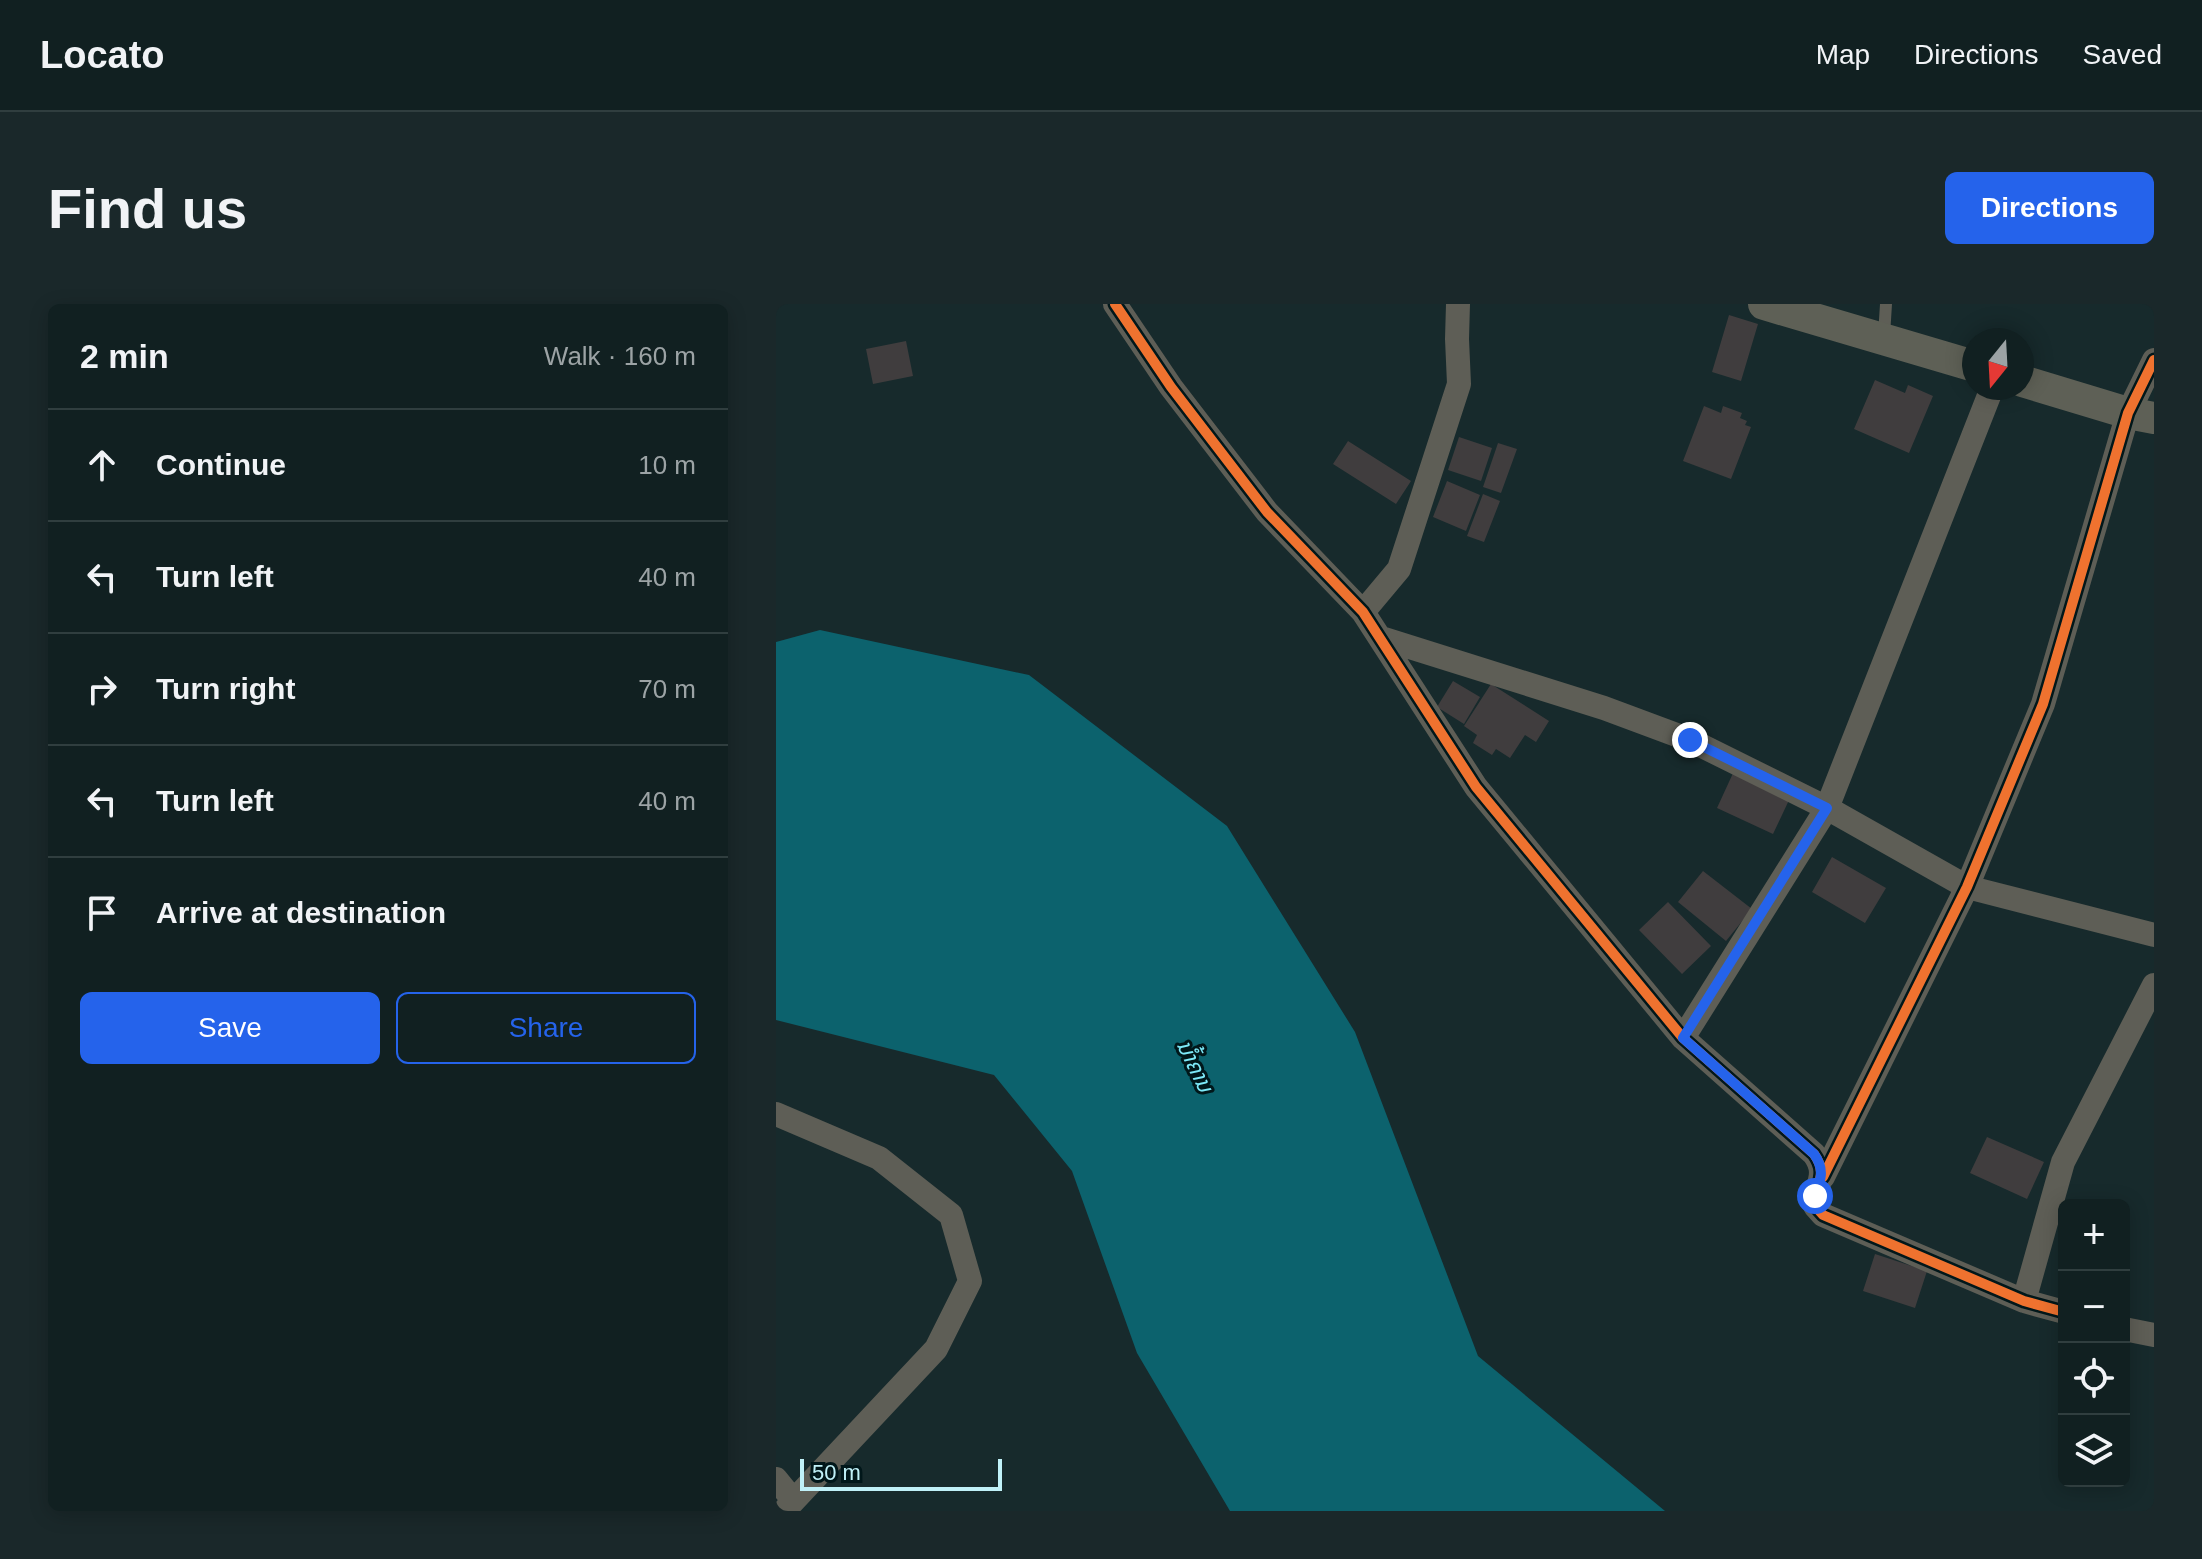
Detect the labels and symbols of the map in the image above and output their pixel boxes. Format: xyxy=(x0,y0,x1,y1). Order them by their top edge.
north arrow xyxy=(1962,328,2034,400)
route end xyxy=(1672,722,1708,758)
water label: ນ້ຳຄານ xyxy=(1172,1034,1222,1097)
route start xyxy=(1797,1178,1833,1214)
scale bar xyxy=(800,1455,1002,1491)

